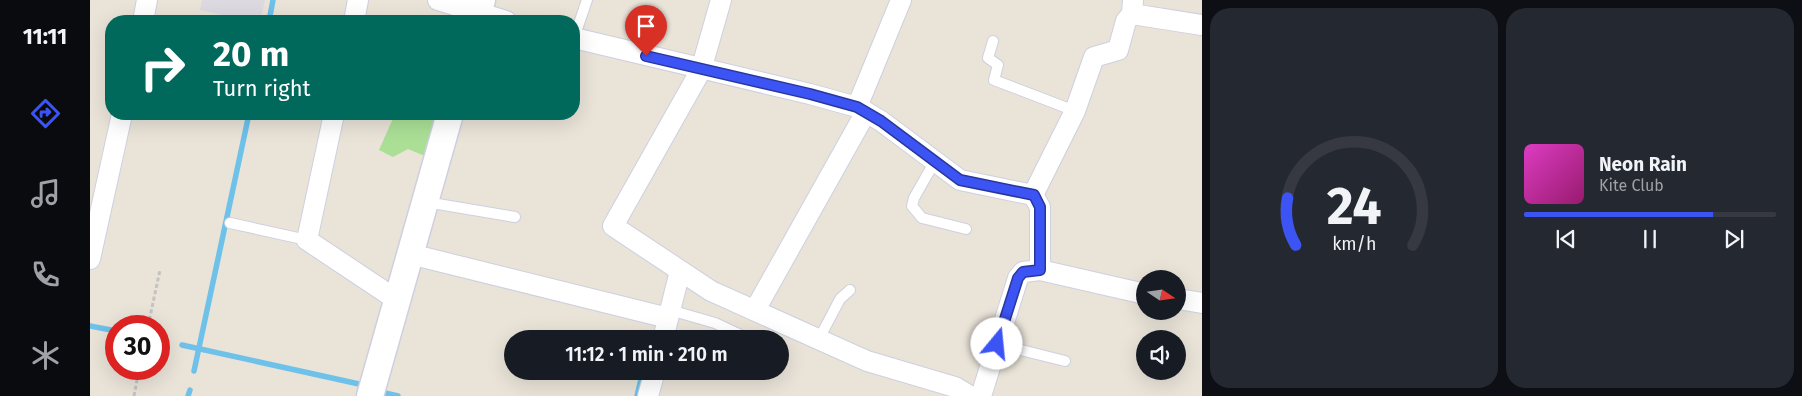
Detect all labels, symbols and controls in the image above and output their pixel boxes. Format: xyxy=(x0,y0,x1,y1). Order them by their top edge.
pin xyxy=(625,5,667,56)
icon: arrive xyxy=(632,12,660,40)
text: 11:11 xyxy=(23,23,67,50)
text: 20 m xyxy=(213,33,289,75)
icon: right xyxy=(130,35,195,100)
text: Turn right xyxy=(213,75,310,102)
icon: directions xyxy=(28,96,63,131)
text: Neon Rain xyxy=(1599,153,1687,176)
text: 24 xyxy=(1327,175,1381,238)
icon: music xyxy=(28,176,63,211)
text: Kite Club xyxy=(1599,176,1664,195)
icon: previous xyxy=(1552,225,1580,253)
icon: pause xyxy=(1636,225,1664,253)
icon: next xyxy=(1720,225,1748,253)
text: km/h xyxy=(1332,233,1376,255)
icon: phone xyxy=(28,257,63,292)
north arrow xyxy=(1136,270,1186,320)
map controls xyxy=(1136,270,1186,380)
speed limit sign: 30 xyxy=(105,315,170,380)
position arrow xyxy=(970,317,1022,369)
button: sound xyxy=(1136,330,1186,380)
icon: climate xyxy=(28,338,63,373)
text: 11:12 · 1 min · 210 m xyxy=(565,343,728,366)

